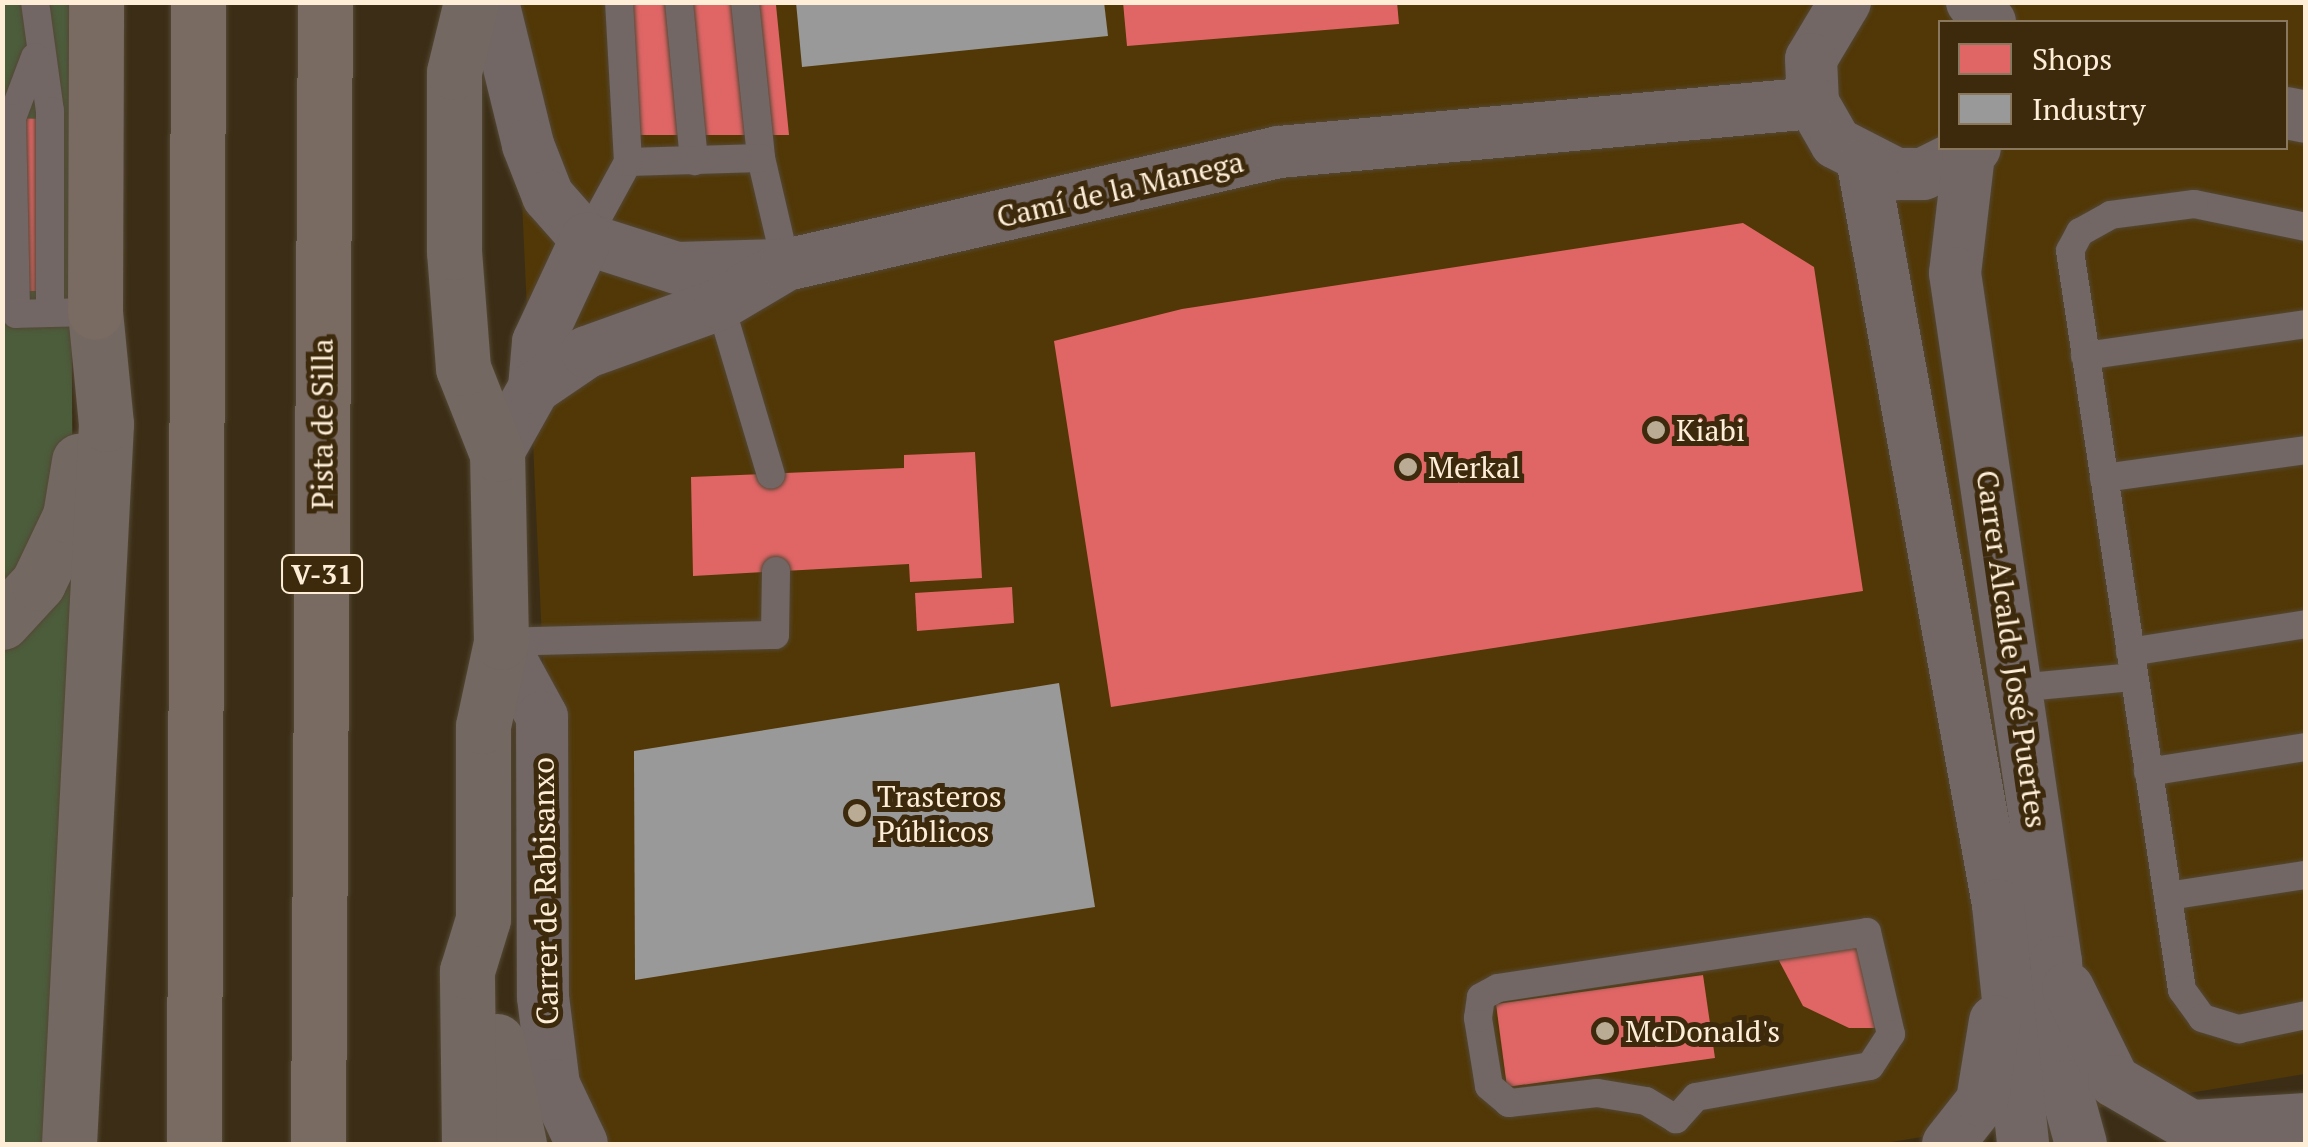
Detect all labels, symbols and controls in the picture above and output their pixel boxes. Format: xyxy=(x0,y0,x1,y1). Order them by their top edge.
legend xyxy=(1938,20,2288,150)
text: Shops xyxy=(2032,39,2112,79)
text: Industry xyxy=(2032,89,2146,129)
street label: Camí de la Manega xyxy=(993,143,1247,235)
street label: Pista de Silla xyxy=(304,339,340,509)
place label: Kiabi xyxy=(1676,412,1745,448)
marker: Kiabi xyxy=(1645,419,1667,441)
place label: Merkal xyxy=(1428,449,1520,485)
marker: Merkal xyxy=(1397,456,1419,478)
street label: Carrer Alcalde José Puertes xyxy=(1969,468,2055,830)
road number: V-31 xyxy=(280,551,364,597)
street label: Carrer de Rabisanxo xyxy=(525,757,565,1025)
place label: Trasteros Públicos xyxy=(877,778,1002,848)
marker: Trasteros Públicos xyxy=(846,802,868,824)
place label: McDonald's xyxy=(1625,1013,1780,1049)
marker: McDonald's xyxy=(1594,1020,1616,1042)

